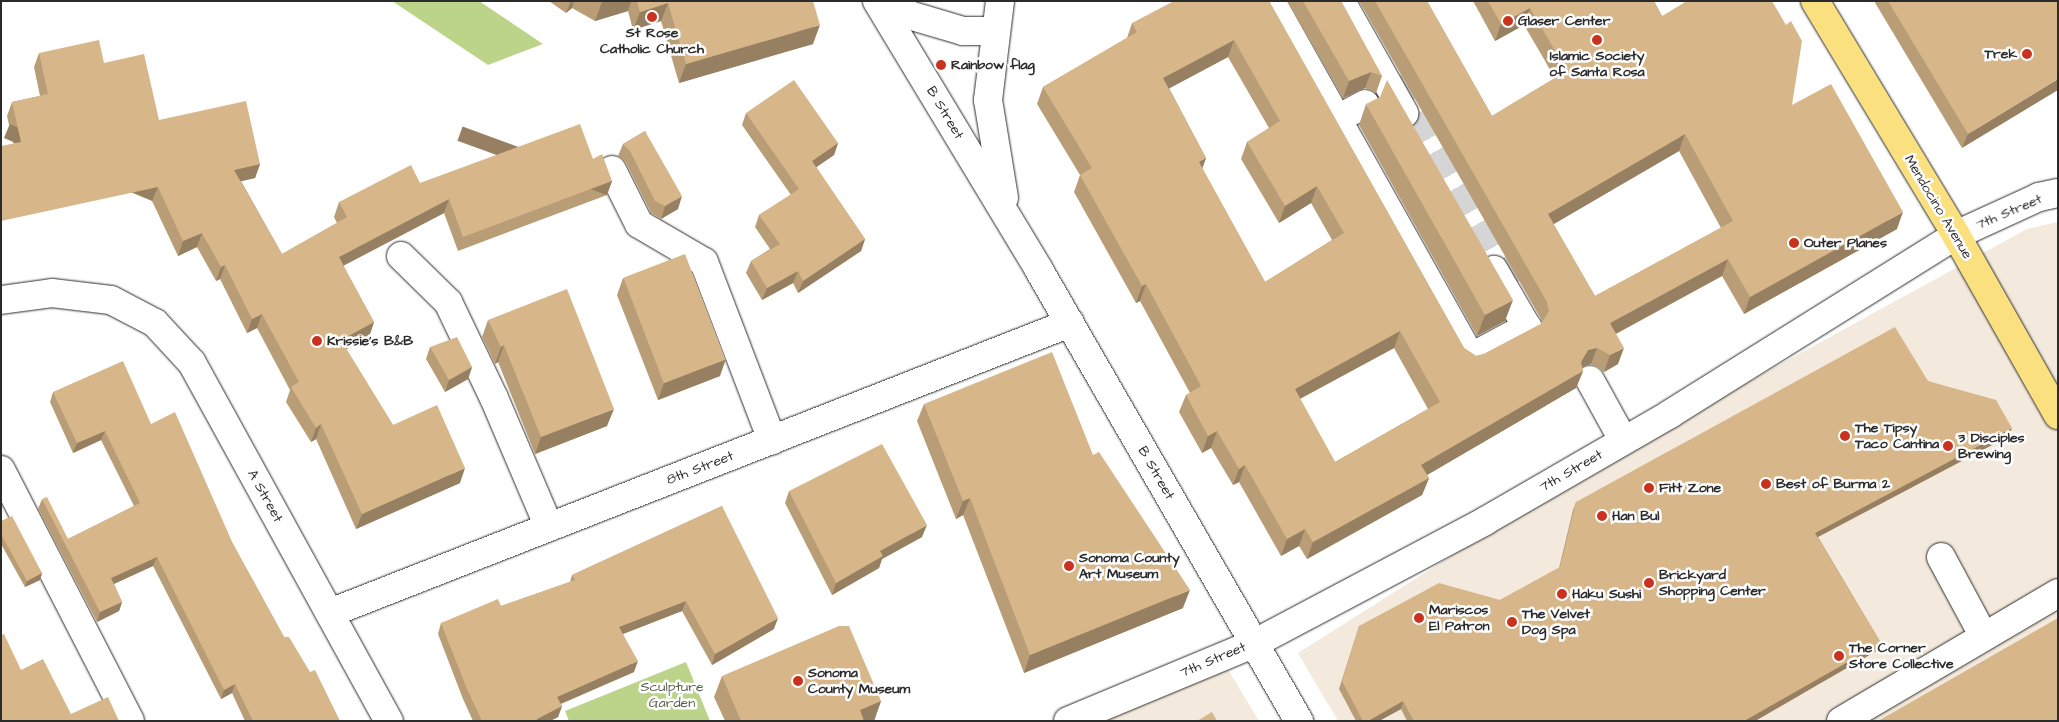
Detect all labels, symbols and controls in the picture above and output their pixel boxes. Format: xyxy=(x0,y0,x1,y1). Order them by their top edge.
marker: St Rose Catholic Church xyxy=(646,11,658,23)
place label: Glaser Center xyxy=(1518,13,1610,29)
marker: Glaser Center xyxy=(1502,15,1514,27)
place label: St Rose Catholic Church xyxy=(600,25,704,58)
marker: Islamic Society of Santa Rosa xyxy=(1591,34,1603,46)
place label: Trek xyxy=(1984,46,2017,62)
place label: Islamic Society of Santa Rosa xyxy=(1549,48,1645,80)
marker: Trek xyxy=(2021,48,2033,60)
place label: Rainbow flag xyxy=(951,57,1035,73)
marker: Rainbow flag xyxy=(935,59,947,71)
street label: B Street xyxy=(923,83,967,143)
street label: Mendocino Avenue xyxy=(1900,152,1976,262)
street label: 7th Street xyxy=(1974,191,2044,233)
place label: Outer Planes xyxy=(1804,235,1887,251)
marker: Outer Planes xyxy=(1788,237,1800,249)
place label: Krissie's B&B xyxy=(327,333,413,349)
marker: Krissie's B&B xyxy=(311,335,323,347)
place label: The Tipsy Taco Cantina xyxy=(1855,420,1939,452)
marker: The Tipsy Taco Cantina xyxy=(1839,430,1851,442)
place label: 3 Disciples Brewing xyxy=(1958,430,2025,462)
marker: 3 Disciples Brewing xyxy=(1942,440,1954,452)
street label: B Street xyxy=(1134,443,1178,503)
street label: 7th Street xyxy=(1536,446,1606,496)
street label: 8th Street xyxy=(664,448,736,488)
street label: A Street xyxy=(244,467,286,525)
place label: Best of Burma 2 xyxy=(1776,476,1890,492)
marker: Best of Burma 2 xyxy=(1760,478,1772,490)
place label: Fitt Zone xyxy=(1659,480,1721,496)
marker: Fitt Zone xyxy=(1643,482,1655,494)
place label: Han Bul xyxy=(1612,508,1659,524)
marker: Han Bul xyxy=(1596,510,1608,522)
place label: Sonoma County Art Museum xyxy=(1079,550,1180,582)
marker: Sonoma County Art Museum xyxy=(1063,560,1075,572)
place label: Brickyard Shopping Center xyxy=(1659,567,1766,600)
marker: Brickyard Shopping Center xyxy=(1643,577,1655,589)
place label: Haku Sushi xyxy=(1572,586,1641,602)
marker: Haku Sushi xyxy=(1556,588,1568,600)
place label: Mariscos El Patron xyxy=(1429,602,1489,634)
place label: The Velvet Dog Spa xyxy=(1522,606,1590,638)
marker: Mariscos El Patron xyxy=(1413,612,1425,624)
marker: The Velvet Dog Spa xyxy=(1506,616,1518,628)
street label: 7th Street xyxy=(1178,639,1248,681)
place label: The Corner Store Collective xyxy=(1849,640,1954,672)
marker: The Corner Store Collective xyxy=(1833,650,1845,662)
place label: Sonoma County Museum xyxy=(808,665,910,698)
marker: Sonoma County Museum xyxy=(792,675,804,687)
park label: Sculpture Garden xyxy=(640,679,704,712)

